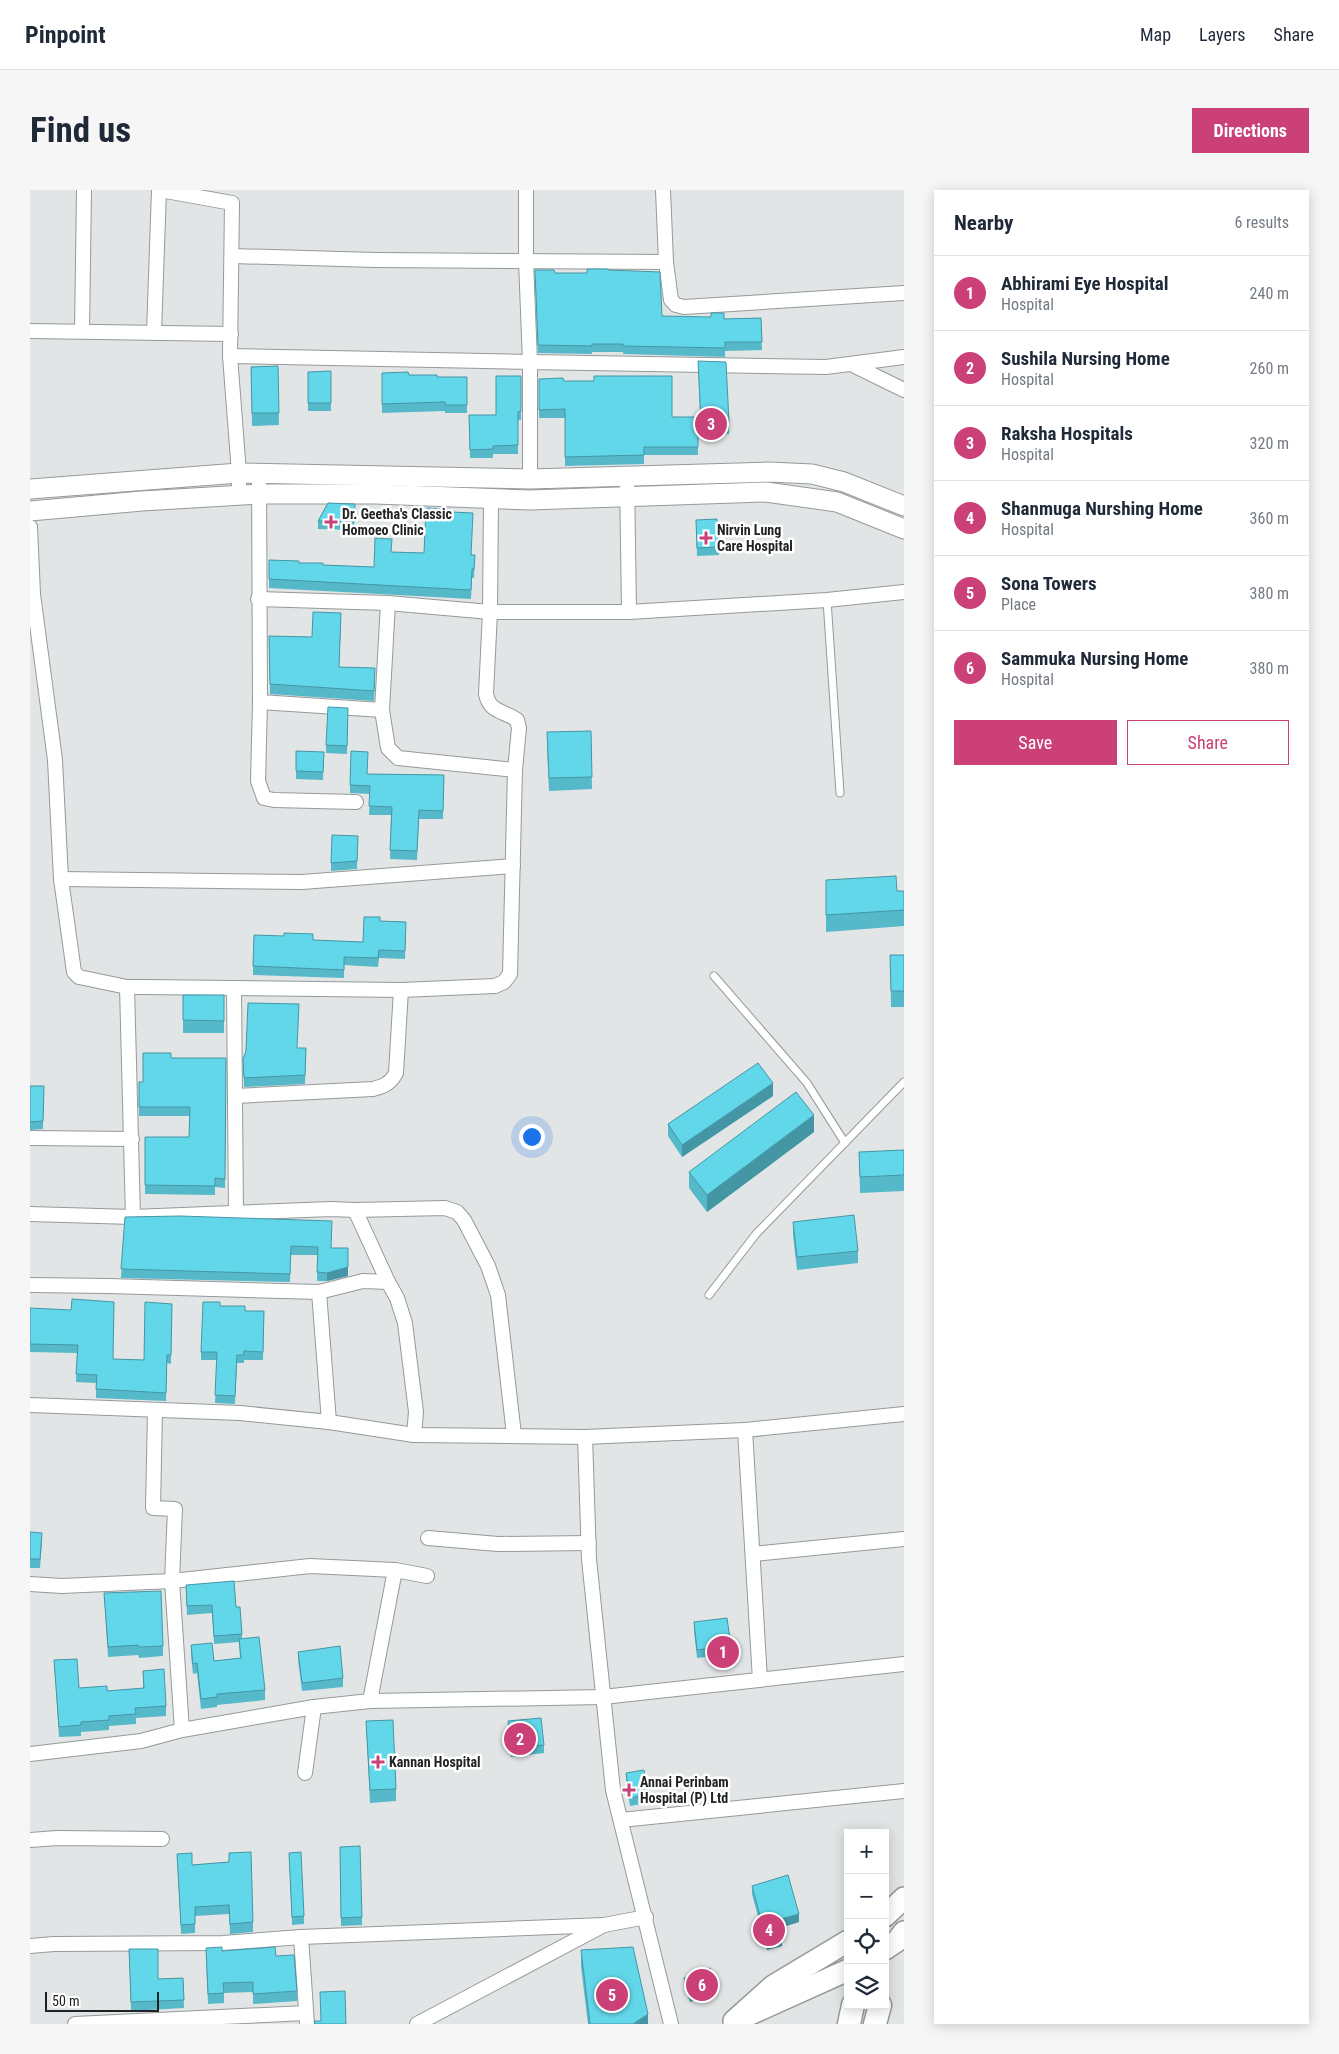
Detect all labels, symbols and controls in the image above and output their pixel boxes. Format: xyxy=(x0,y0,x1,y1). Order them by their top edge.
text: Pinpoint xyxy=(25,21,106,49)
text: Map xyxy=(1140,24,1171,45)
text: Layers xyxy=(1199,24,1246,45)
text: Share xyxy=(1274,24,1314,45)
button: Directions xyxy=(1192,108,1309,153)
text: Find us xyxy=(30,110,131,151)
text: Nearby xyxy=(954,211,1013,235)
text: 6 results xyxy=(1234,213,1289,232)
text: Abhirami Eye Hospital xyxy=(1001,272,1169,295)
text: 1 xyxy=(966,284,974,303)
text: 240 m xyxy=(1250,284,1289,303)
text: Hospital xyxy=(1001,295,1054,314)
text: Sushila Nursing Home xyxy=(1001,347,1170,370)
text: 2 xyxy=(966,359,974,378)
text: 260 m xyxy=(1250,359,1289,378)
text: Hospital xyxy=(1001,370,1054,389)
pin: 3 xyxy=(695,405,727,443)
text: Raksha Hospitals xyxy=(1001,422,1133,445)
text: 3 xyxy=(966,434,974,453)
text: 320 m xyxy=(1250,434,1289,453)
text: Hospital xyxy=(1001,445,1054,464)
text: Shanmuga Nurshing Home xyxy=(1001,497,1203,520)
place label: Dr. Geetha's Classic Homoeo Clinic xyxy=(342,506,452,538)
text: 4 xyxy=(966,509,974,528)
text: 360 m xyxy=(1250,509,1289,528)
marker: Dr. Geetha's Classic Homoeo Clinic xyxy=(324,515,338,529)
text: Hospital xyxy=(1001,520,1054,539)
place label: Nirvin Lung Care Hospital xyxy=(717,522,793,554)
marker: Nirvin Lung Care Hospital xyxy=(699,531,713,545)
text: Sona Towers xyxy=(1001,572,1097,595)
text: 5 xyxy=(966,584,974,603)
text: 380 m xyxy=(1250,584,1289,603)
text: Place xyxy=(1001,595,1036,614)
text: Sammuka Nursing Home xyxy=(1001,647,1188,670)
text: 6 xyxy=(966,659,974,678)
text: 380 m xyxy=(1250,659,1289,678)
text: Hospital xyxy=(1001,670,1054,689)
button: Save xyxy=(954,720,1117,765)
button: Share xyxy=(1127,720,1289,765)
your location xyxy=(519,1124,545,1150)
pin: 1 xyxy=(707,1633,739,1671)
pin: 2 xyxy=(504,1720,536,1758)
place label: Kannan Hospital xyxy=(389,1754,481,1770)
marker: Kannan Hospital xyxy=(371,1755,385,1769)
place label: Annai Perinbam Hospital (P) Ltd xyxy=(640,1774,729,1807)
marker: Annai Perinbam Hospital (P) Ltd xyxy=(622,1783,636,1797)
map controls xyxy=(844,1829,889,2009)
button: + xyxy=(844,1829,889,1874)
button: − xyxy=(844,1874,889,1919)
pin: 4 xyxy=(753,1911,785,1949)
button: locate xyxy=(844,1919,889,1964)
button: layers xyxy=(844,1964,889,2009)
pin: 6 xyxy=(686,1966,718,2004)
pin: 5 xyxy=(596,1976,628,2014)
scale bar xyxy=(45,1989,159,2012)
text: 50 m xyxy=(52,1993,80,2009)

